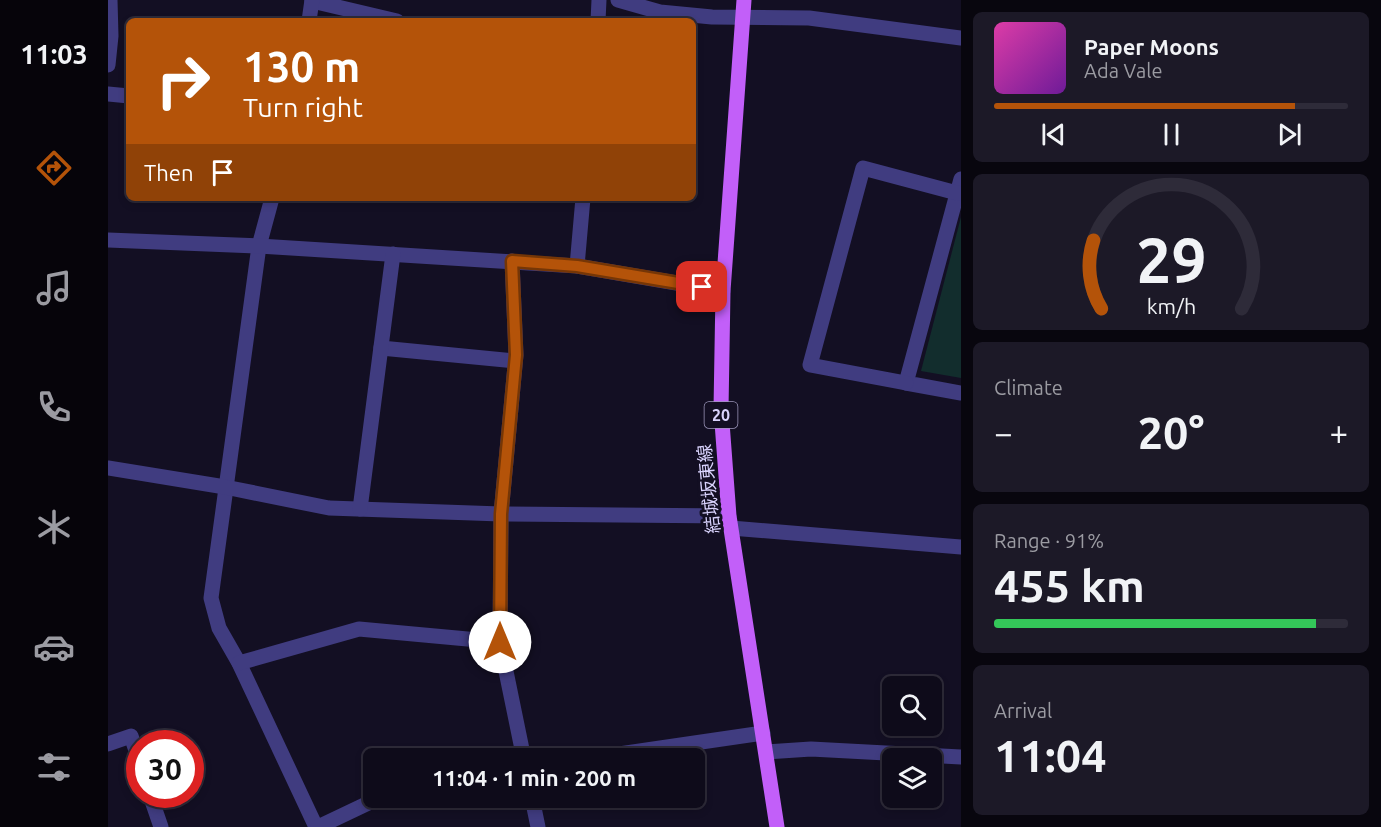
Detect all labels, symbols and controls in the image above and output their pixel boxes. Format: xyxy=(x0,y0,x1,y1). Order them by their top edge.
text: Paper Moons xyxy=(1084,34,1219,59)
text: 11:03 xyxy=(20,39,88,69)
icon: right xyxy=(144,42,222,120)
text: 130 m xyxy=(243,43,360,90)
text: Ada Vale xyxy=(1084,59,1162,82)
text: Turn right xyxy=(243,92,363,122)
icon: previous xyxy=(1037,118,1070,151)
icon: pause xyxy=(1155,118,1188,151)
icon: next xyxy=(1273,118,1306,151)
icon: directions xyxy=(33,147,75,189)
icon: arrive xyxy=(206,156,239,189)
text: Then xyxy=(144,160,194,185)
text: 29 xyxy=(1136,225,1206,295)
pin xyxy=(676,261,727,312)
icon: music xyxy=(33,267,75,309)
icon: arrive xyxy=(685,270,718,303)
text: km/h xyxy=(1146,294,1196,318)
text: Climate xyxy=(994,376,1063,399)
icon: phone xyxy=(33,386,75,428)
road number: 20 xyxy=(704,402,738,428)
text: 20° xyxy=(1138,407,1204,458)
text: − xyxy=(994,414,1013,451)
text: + xyxy=(1329,414,1348,451)
street label: 結城坂東線 xyxy=(693,443,723,535)
icon: climate xyxy=(33,506,75,548)
text: Range · 91% xyxy=(994,529,1104,552)
text: 455 km xyxy=(994,560,1145,611)
position arrow xyxy=(468,610,532,674)
icon: car xyxy=(33,626,75,668)
map controls xyxy=(882,676,942,808)
button: search xyxy=(882,676,942,736)
text: Arrival xyxy=(994,699,1052,722)
speed limit sign: 30 xyxy=(126,730,204,808)
text: 11:04 xyxy=(994,730,1107,781)
icon: filters xyxy=(33,746,75,788)
button: layers xyxy=(882,748,942,808)
text: 11:04 · 1 min · 200 m xyxy=(432,765,636,790)

